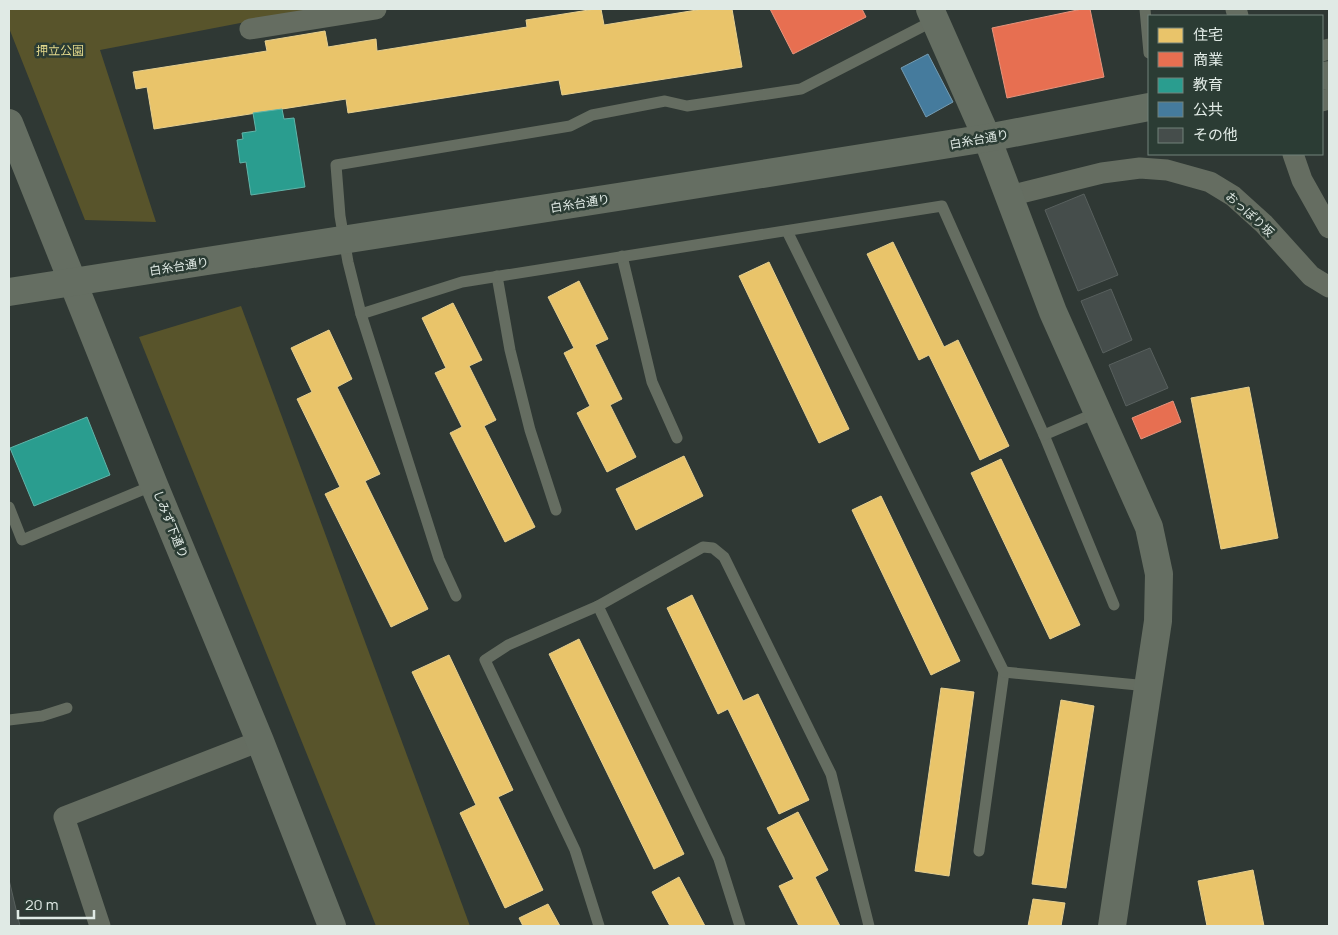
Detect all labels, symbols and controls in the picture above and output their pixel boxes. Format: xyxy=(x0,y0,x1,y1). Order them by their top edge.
legend xyxy=(1148,15,1323,155)
text: 住宅 xyxy=(1193,24,1223,45)
park label: 押立公園 xyxy=(36,42,84,59)
text: 商業 xyxy=(1193,49,1223,70)
text: 教育 xyxy=(1193,74,1223,95)
text: 公共 xyxy=(1193,99,1223,120)
text: その他 xyxy=(1193,124,1238,145)
street label: 白糸台通り xyxy=(948,125,1010,153)
street label: おっぽり坂 xyxy=(1222,188,1278,240)
street label: 白糸台通り xyxy=(549,190,611,216)
street label: 白糸台通り xyxy=(148,253,210,279)
street label: しみず下通り xyxy=(150,487,192,561)
scale bar xyxy=(18,888,94,920)
text: 20 m xyxy=(25,894,58,915)

